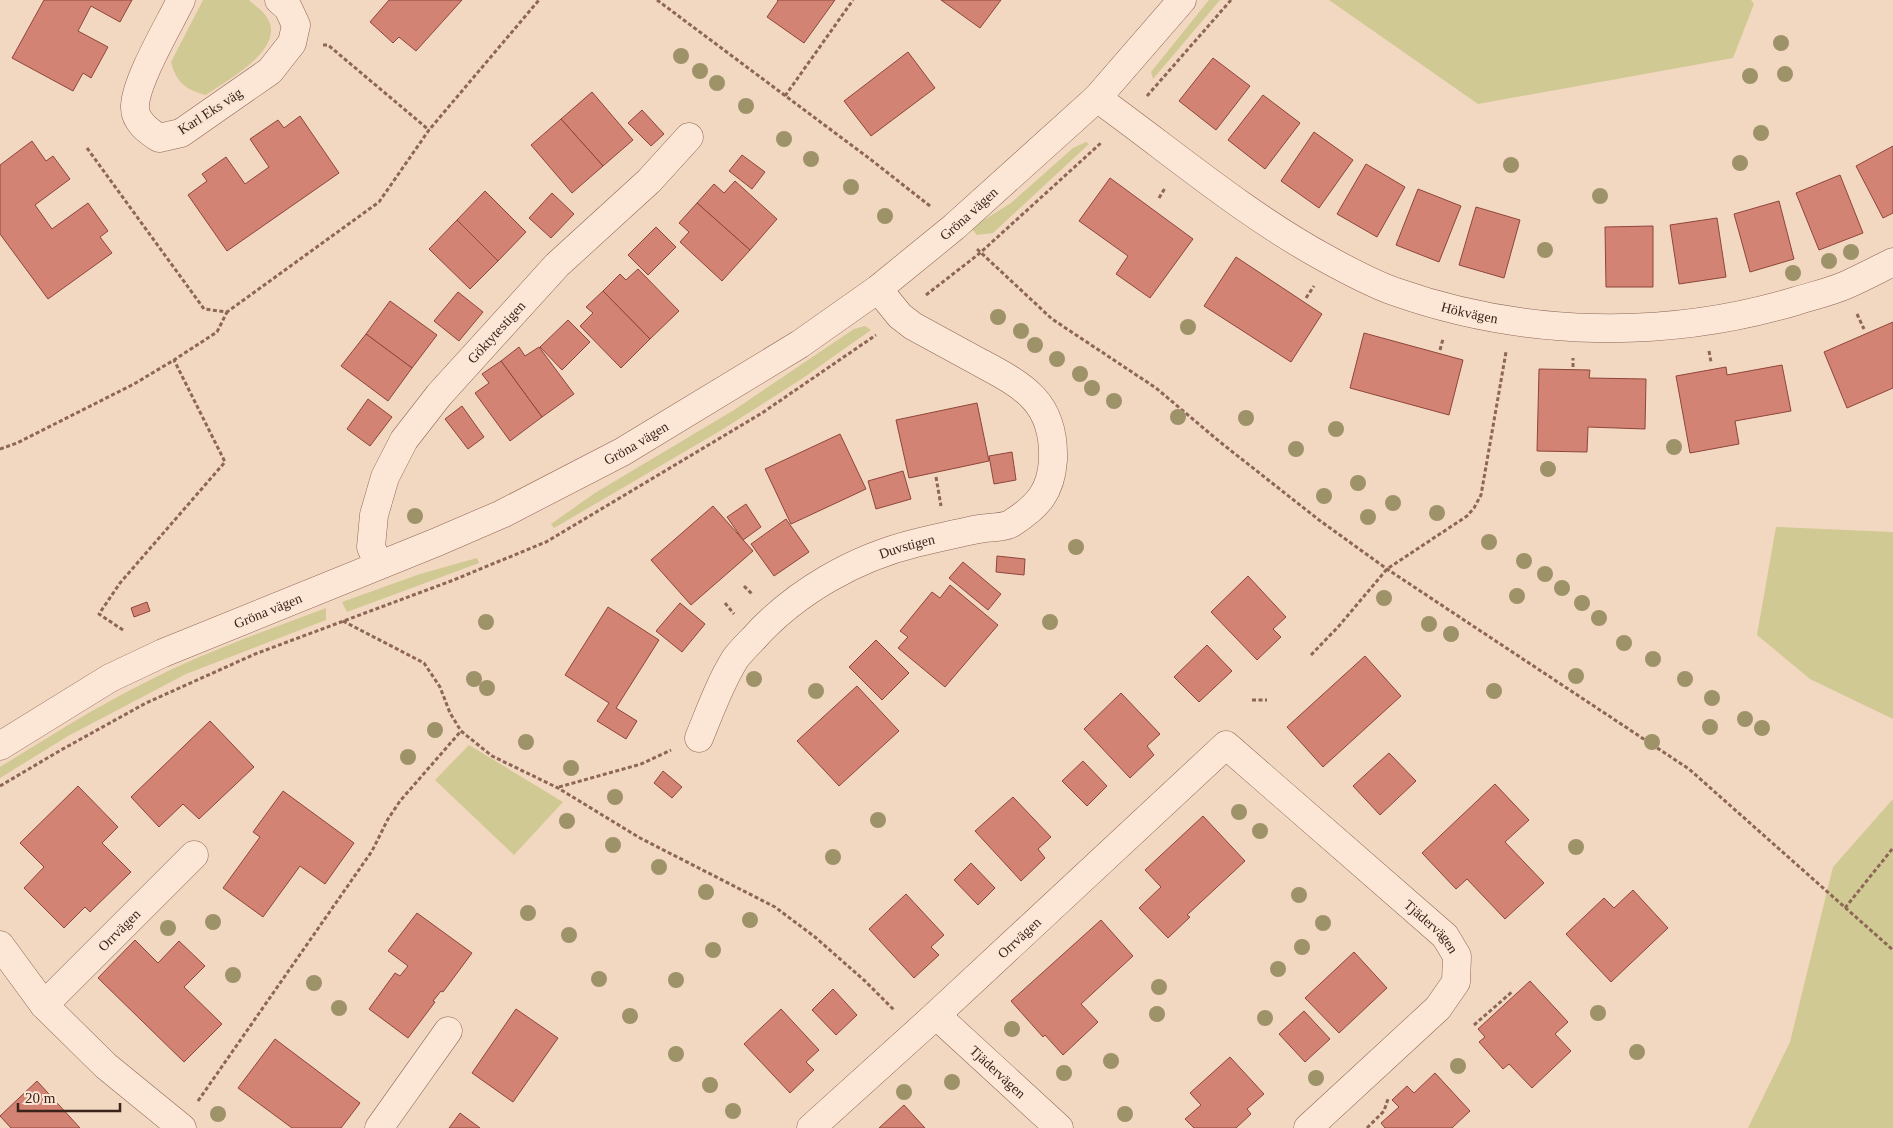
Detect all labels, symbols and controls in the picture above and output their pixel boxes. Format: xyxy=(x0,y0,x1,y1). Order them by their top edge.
street label: Karl Eks väg xyxy=(176,85,245,138)
street label: Gröna vägen xyxy=(937,184,1001,243)
street label: Göktytestigen xyxy=(465,298,528,367)
street label: Hökvägen xyxy=(1439,299,1499,326)
street label: Gröna vägen xyxy=(602,419,671,468)
street label: Duvstigen xyxy=(877,532,936,562)
street label: Gröna vägen xyxy=(232,591,304,631)
street label: Tjädervägen xyxy=(1401,897,1461,956)
street label: Orrvägen xyxy=(95,906,143,954)
street label: Orrvägen xyxy=(995,915,1044,962)
street label: Tjädervägen xyxy=(967,1043,1028,1101)
scale bar xyxy=(18,1080,120,1112)
text: 20 m xyxy=(25,1090,56,1106)

